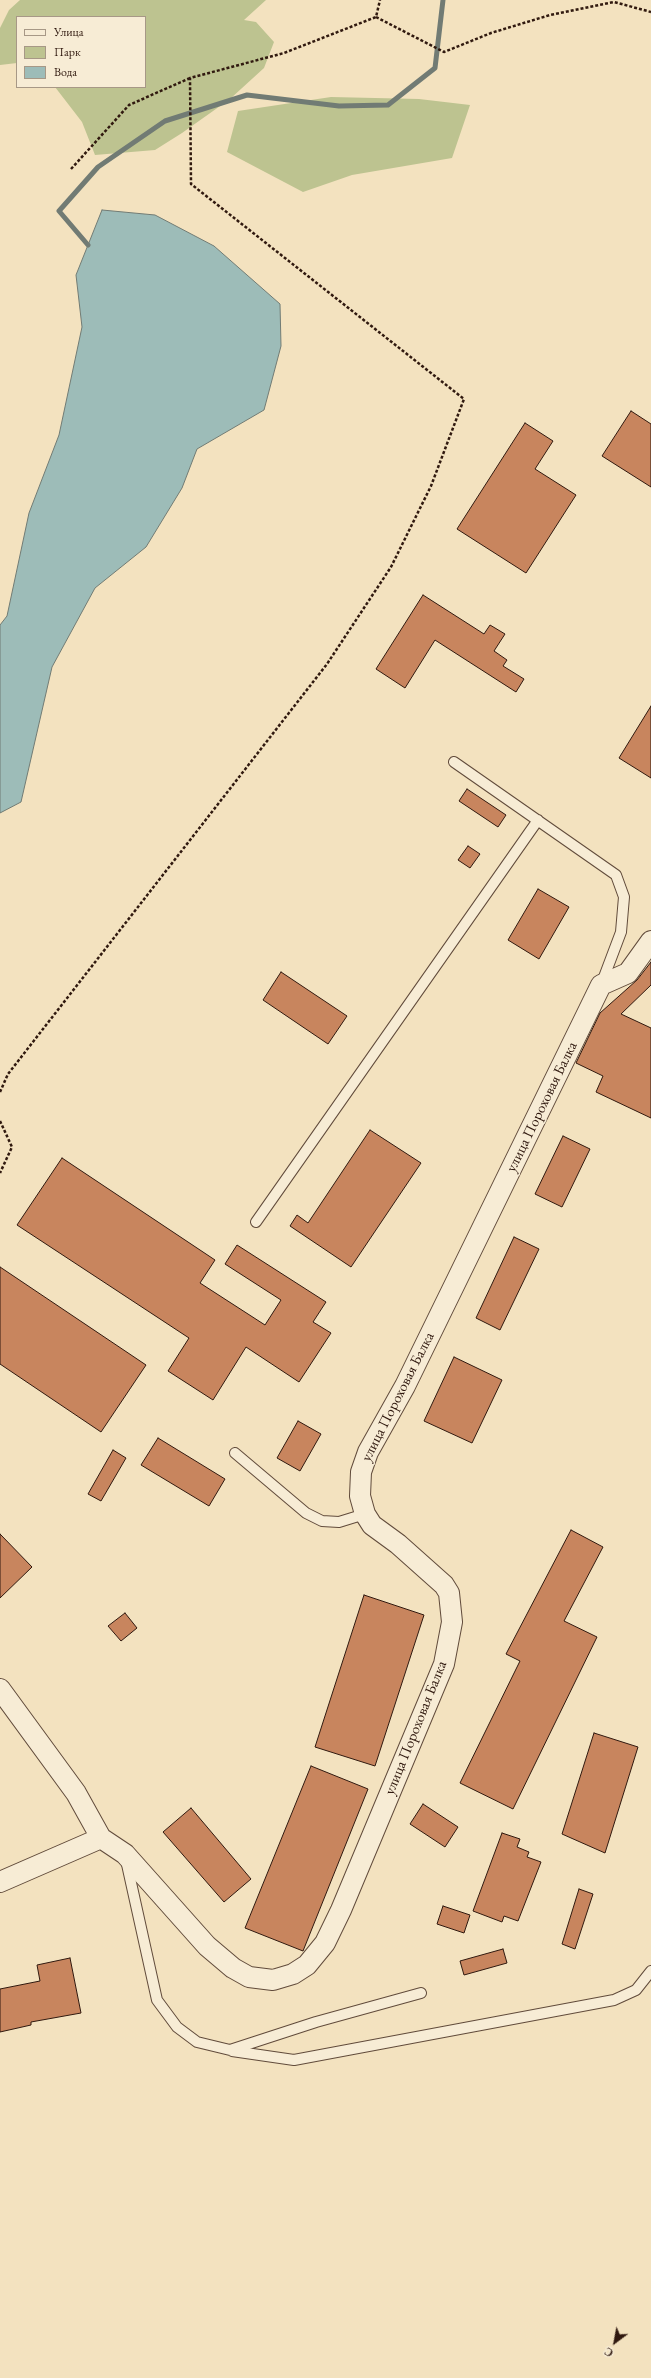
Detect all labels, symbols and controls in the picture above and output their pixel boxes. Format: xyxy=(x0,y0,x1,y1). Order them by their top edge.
legend xyxy=(16,16,146,88)
text: Улица xyxy=(54,24,84,40)
text: Парк xyxy=(54,44,81,60)
text: Вода xyxy=(54,64,77,80)
street label: улица Пороховая Балка xyxy=(503,1039,581,1175)
street label: улица Пороховая Балка xyxy=(358,1329,438,1465)
street label: улица Пороховая Балка xyxy=(381,1658,451,1798)
north arrow xyxy=(595,2322,635,2362)
text: С xyxy=(602,2344,616,2360)

